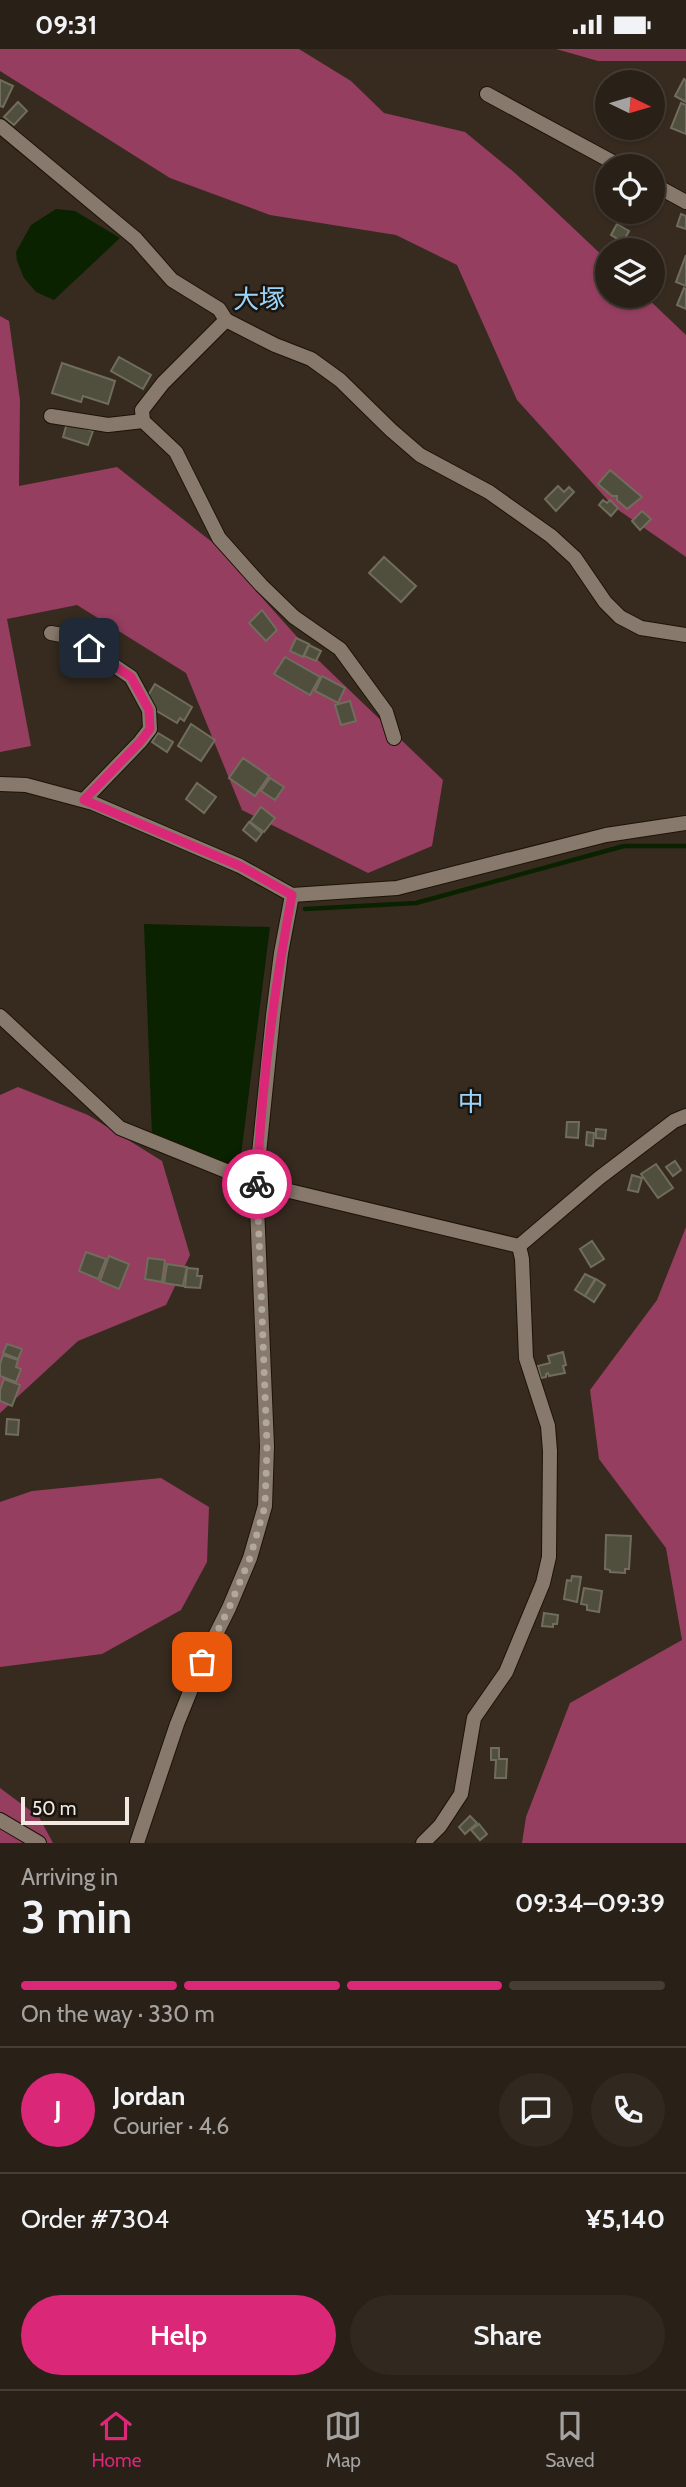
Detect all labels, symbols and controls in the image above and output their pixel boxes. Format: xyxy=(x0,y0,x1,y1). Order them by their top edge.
text: 09:31 xyxy=(35,9,97,41)
north arrow xyxy=(595,70,665,140)
map controls xyxy=(595,70,665,308)
button: locate xyxy=(595,154,665,224)
button: layers xyxy=(595,238,665,308)
district label: 大塚 xyxy=(233,283,285,315)
pin xyxy=(59,618,119,678)
icon: home xyxy=(70,629,108,667)
district label: 中 xyxy=(458,1086,484,1118)
courier xyxy=(222,1149,292,1219)
icon: bike xyxy=(238,1165,276,1203)
pin xyxy=(172,1632,232,1692)
icon: bag xyxy=(183,1643,221,1681)
scale bar xyxy=(21,1794,130,1826)
text: 50 m xyxy=(32,1797,76,1820)
text: Arriving in xyxy=(21,1863,118,1891)
text: 09:34–09:39 xyxy=(515,1887,665,1919)
text: 3 min xyxy=(21,1889,132,1945)
text: On the way · 330 m xyxy=(21,2000,215,2028)
button: chat xyxy=(499,2073,573,2147)
button: phone xyxy=(591,2073,665,2147)
text: Jordan xyxy=(113,2080,185,2112)
text: J xyxy=(54,2094,62,2126)
text: Courier · 4.6 xyxy=(113,2112,229,2140)
text: Order #7304 xyxy=(21,2203,169,2235)
text: ¥5,140 xyxy=(586,2203,665,2235)
button: Help xyxy=(21,2295,336,2375)
button: Share xyxy=(350,2295,665,2375)
tab: Home xyxy=(91,2407,141,2472)
tab: Map xyxy=(324,2407,362,2472)
tab: Saved xyxy=(545,2407,595,2472)

